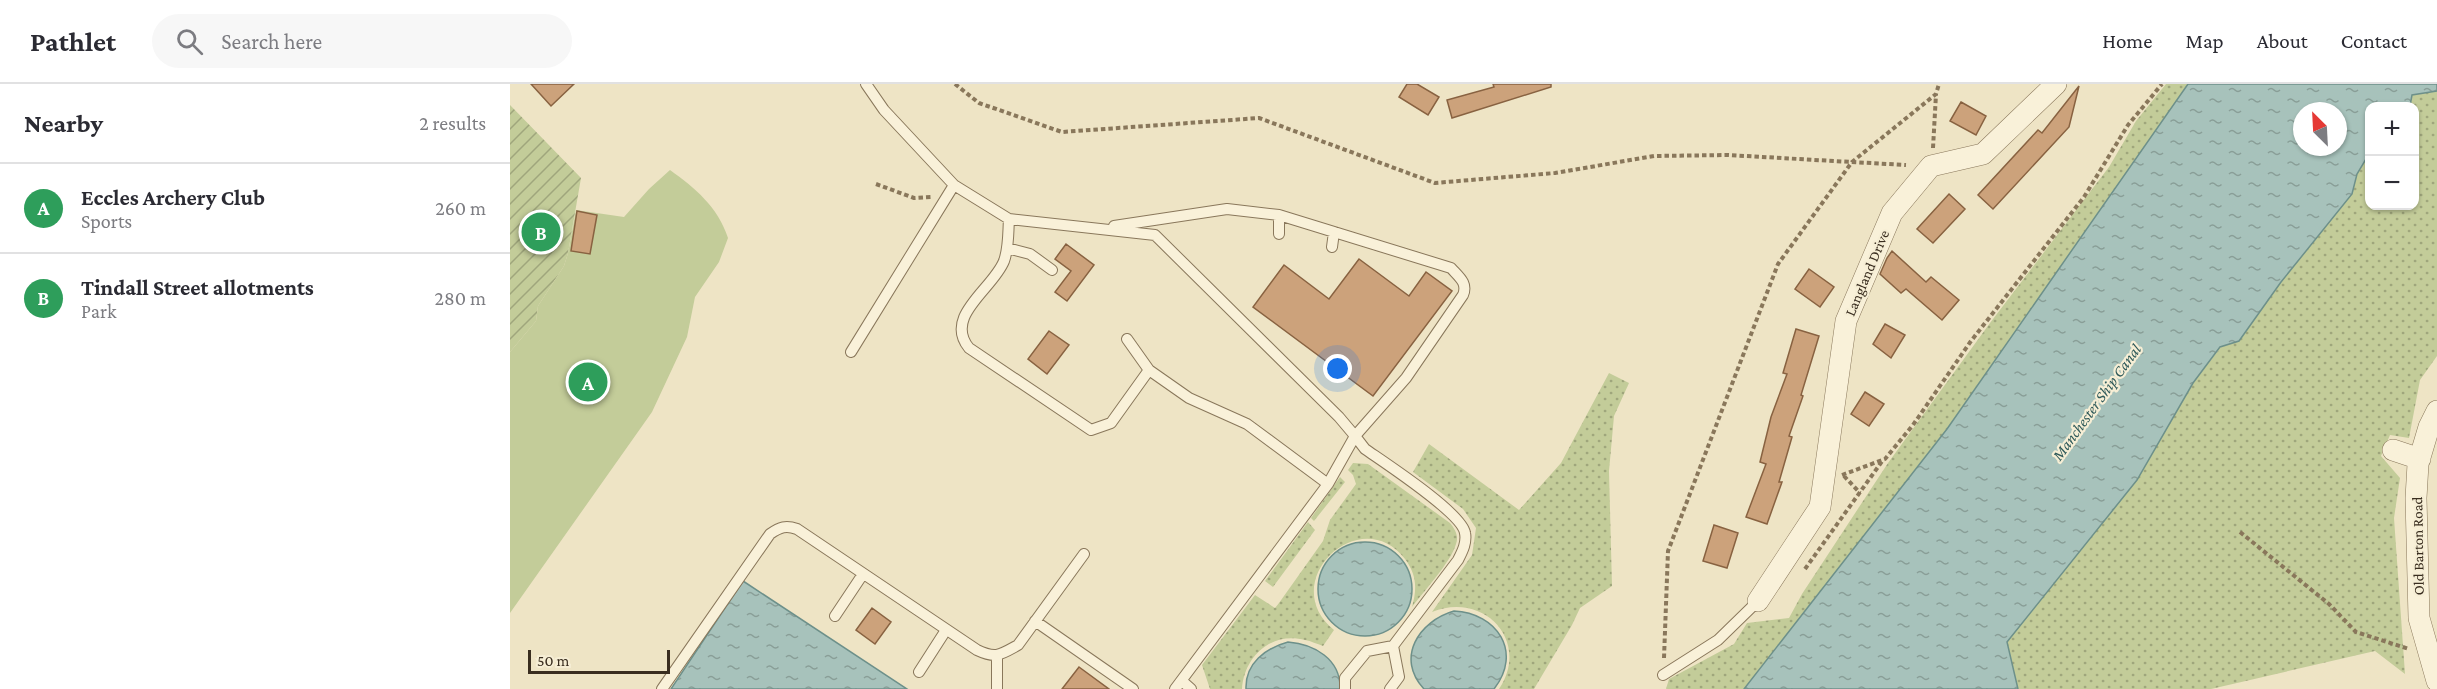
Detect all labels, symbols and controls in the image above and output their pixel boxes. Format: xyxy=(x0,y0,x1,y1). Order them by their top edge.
search box xyxy=(152,14,572,68)
icon: search xyxy=(173,25,206,58)
text: Pathlet xyxy=(30,26,116,57)
text: Search here xyxy=(221,29,322,54)
text: Home xyxy=(2102,29,2152,53)
text: Map xyxy=(2185,29,2224,53)
text: About xyxy=(2257,29,2308,53)
text: Contact xyxy=(2341,29,2407,53)
north arrow xyxy=(2293,102,2347,156)
map controls xyxy=(2365,102,2419,210)
button: + xyxy=(2365,102,2419,156)
text: Nearby xyxy=(24,109,103,138)
text: 2 results xyxy=(419,112,486,134)
button: − xyxy=(2365,156,2419,210)
text: Eccles Archery Club xyxy=(81,185,265,210)
text: A xyxy=(38,197,49,219)
text: 260 m xyxy=(435,197,486,219)
text: Sports xyxy=(81,210,132,232)
pin: B xyxy=(522,210,561,254)
street label: Langland Drive xyxy=(1842,227,1893,319)
text: Tindall Street allotments xyxy=(81,275,314,300)
text: B xyxy=(38,287,49,309)
text: 280 m xyxy=(435,287,486,309)
text: Park xyxy=(81,300,117,322)
water label: Manchester Ship Canal xyxy=(2048,340,2146,465)
your location xyxy=(1323,354,1352,383)
pin: A xyxy=(568,360,608,404)
street label: Old Barton Road xyxy=(2409,496,2427,596)
scale bar xyxy=(528,647,670,674)
text: 50 m xyxy=(537,652,569,669)

